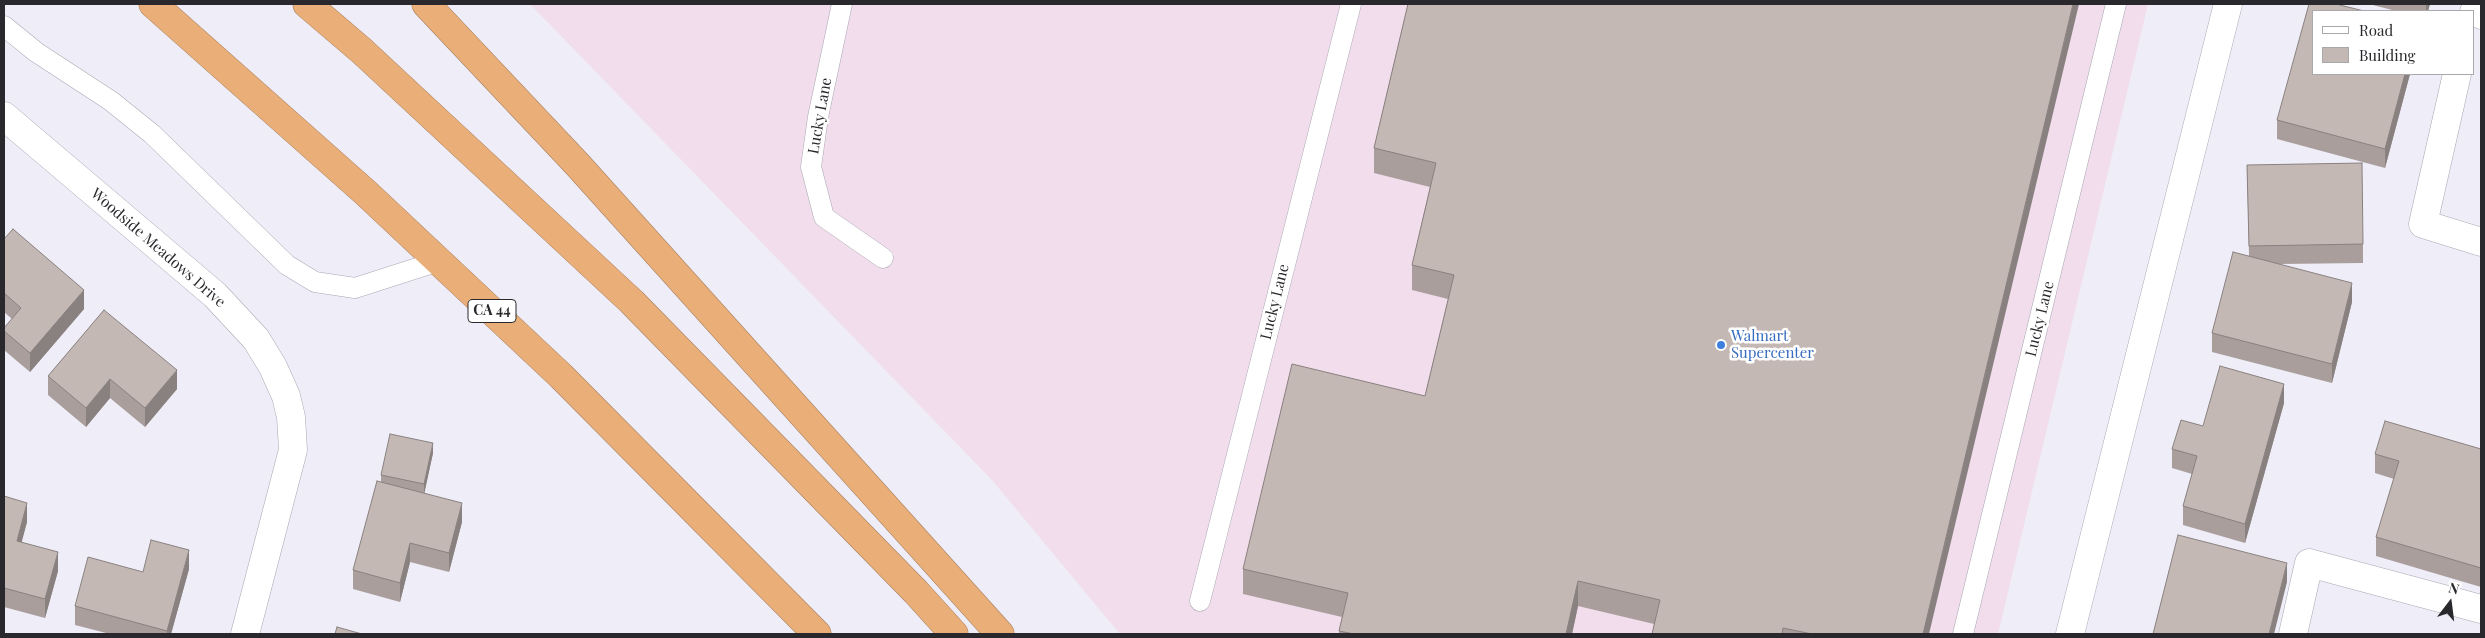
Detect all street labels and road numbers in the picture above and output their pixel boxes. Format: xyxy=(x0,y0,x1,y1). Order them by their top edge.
street label: Lucky Lane xyxy=(804,76,836,156)
street label: Woodside Meadows Drive xyxy=(87,185,229,311)
street label: Lucky Lane xyxy=(1257,262,1293,342)
street label: Lucky Lane xyxy=(2022,279,2058,359)
road number: CA 44 xyxy=(468,300,516,322)

